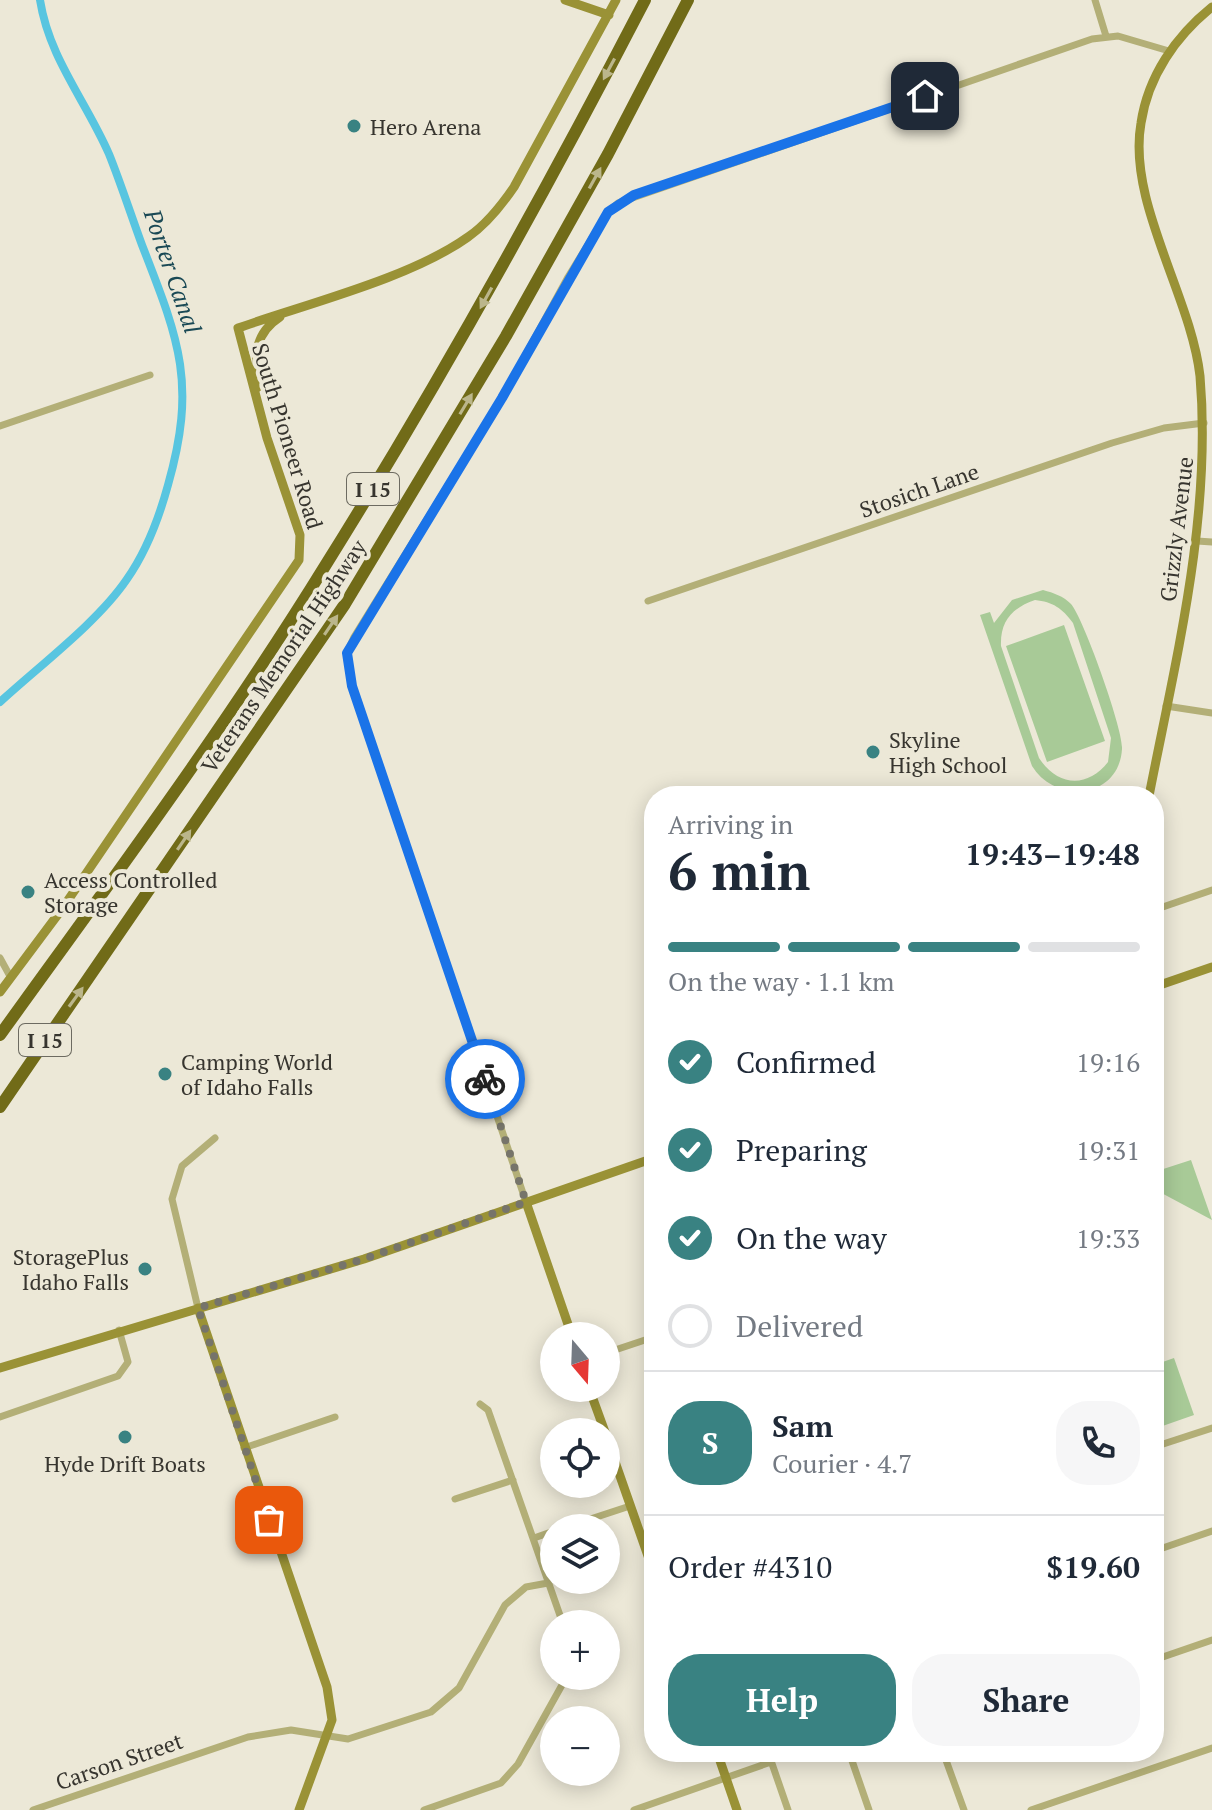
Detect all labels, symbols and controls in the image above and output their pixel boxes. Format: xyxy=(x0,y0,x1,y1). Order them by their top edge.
one-way arrow xyxy=(603,58,616,81)
pin xyxy=(891,62,959,130)
icon: home xyxy=(903,74,947,118)
place label: Hero Arena xyxy=(370,112,481,141)
marker: Hero Arena xyxy=(345,117,363,135)
one-way arrow xyxy=(588,167,602,189)
water label: Porter Canal xyxy=(136,204,209,338)
one-way arrow xyxy=(479,287,493,309)
street label: South Pioneer Road xyxy=(246,339,330,533)
one-way arrow xyxy=(459,393,473,415)
street label: Grizzly Avenue xyxy=(1153,455,1199,603)
street label: Stosich Lane xyxy=(856,456,982,524)
road number: I 15 xyxy=(347,473,399,505)
street label: Veterans Memorial Highway xyxy=(194,533,373,778)
one-way arrow xyxy=(323,615,338,636)
place label: Skyline High School xyxy=(889,725,1007,779)
marker: Skyline High School xyxy=(864,743,882,761)
text: Arriving in xyxy=(668,807,793,841)
one-way arrow xyxy=(176,830,191,851)
text: 19:43–19:48 xyxy=(965,834,1140,874)
text: 6 min xyxy=(668,836,810,905)
place label: Access Controlled Storage xyxy=(44,865,218,919)
marker: Access Controlled Storage xyxy=(19,883,37,901)
text: On the way · 1.1 km xyxy=(668,964,895,998)
one-way arrow xyxy=(68,986,83,1007)
road number: I 15 xyxy=(19,1024,71,1056)
courier xyxy=(445,1039,525,1119)
icon: check xyxy=(668,1040,712,1084)
text: Confirmed xyxy=(736,1042,876,1082)
text: 19:16 xyxy=(1076,1045,1140,1079)
place label: Camping World of Idaho Falls xyxy=(181,1047,333,1101)
icon: bike xyxy=(463,1057,507,1101)
marker: Camping World of Idaho Falls xyxy=(156,1065,174,1083)
icon: check xyxy=(668,1128,712,1172)
text: Preparing xyxy=(736,1130,867,1170)
text: 19:31 xyxy=(1076,1133,1140,1167)
icon: check xyxy=(668,1216,712,1260)
text: On the way xyxy=(736,1218,887,1258)
text: 19:33 xyxy=(1076,1221,1140,1255)
place label: StoragePlus Idaho Falls xyxy=(13,1242,129,1296)
marker: StoragePlus Idaho Falls xyxy=(136,1260,154,1278)
text: Delivered xyxy=(736,1306,863,1346)
north arrow xyxy=(540,1322,620,1402)
map controls xyxy=(540,1322,620,1786)
button: phone xyxy=(1056,1401,1140,1485)
text: Sam xyxy=(772,1406,833,1446)
button: locate xyxy=(540,1418,620,1498)
text: S xyxy=(702,1423,718,1463)
marker: Hyde Drift Boats xyxy=(116,1428,134,1446)
text: Courier · 4.7 xyxy=(772,1446,912,1480)
place label: Hyde Drift Boats xyxy=(44,1449,206,1478)
pin xyxy=(235,1486,303,1554)
icon: bag xyxy=(247,1498,291,1542)
button: layers xyxy=(540,1514,620,1594)
text: Order #4310 xyxy=(668,1547,832,1587)
text: $19.60 xyxy=(1046,1547,1140,1587)
button: + xyxy=(540,1610,620,1690)
button: Help xyxy=(668,1654,896,1746)
button: Share xyxy=(912,1654,1140,1746)
button: − xyxy=(540,1706,620,1786)
street label: Carson Street xyxy=(52,1726,186,1796)

